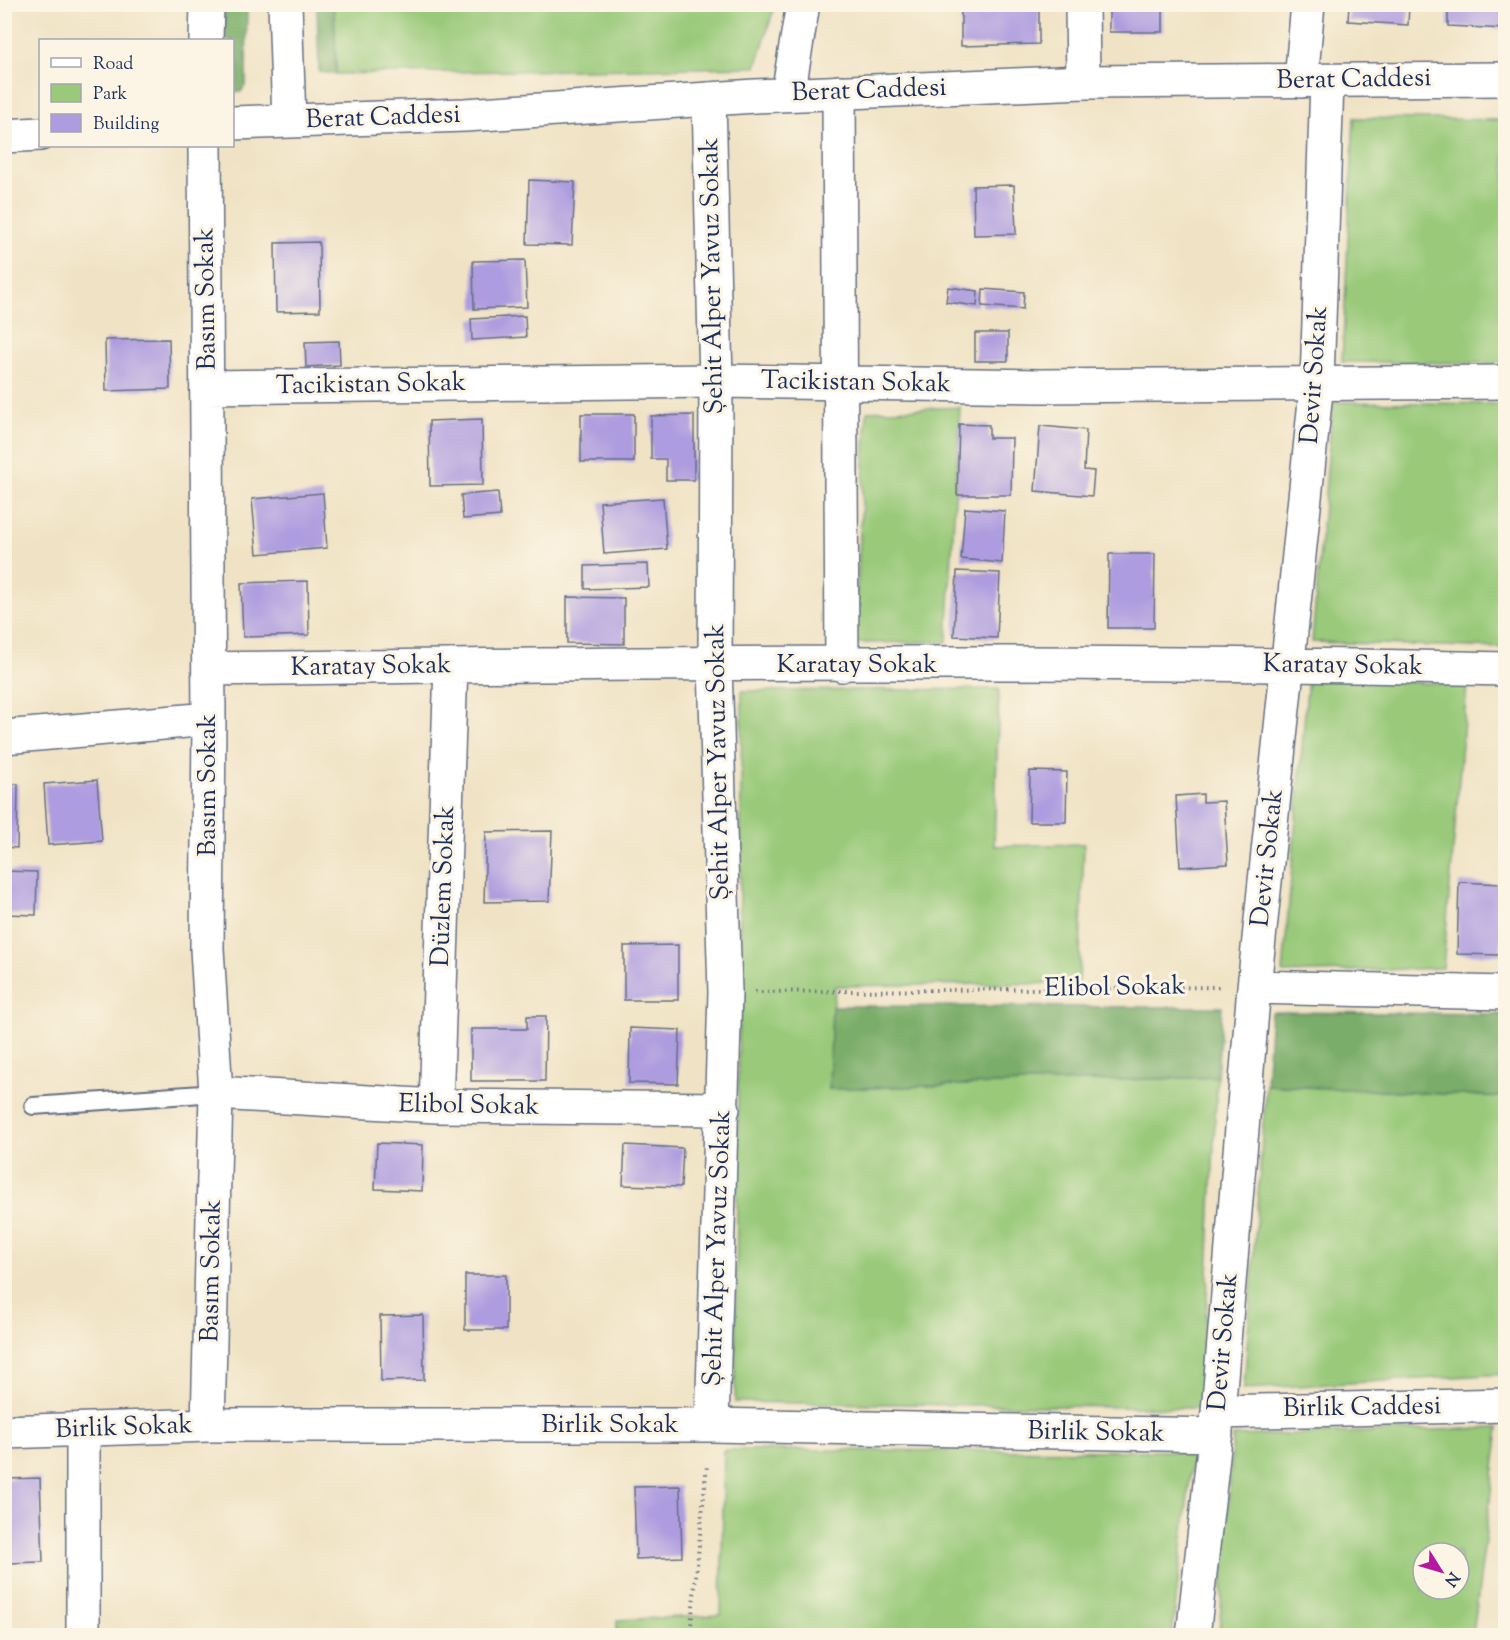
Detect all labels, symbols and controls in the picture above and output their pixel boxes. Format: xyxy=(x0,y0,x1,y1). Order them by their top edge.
legend xyxy=(39,39,234,147)
text: Road xyxy=(93,52,133,78)
street label: Berat Caddesi xyxy=(1276,60,1432,100)
street label: Berat Caddesi xyxy=(791,70,947,112)
text: Park xyxy=(93,82,128,108)
street label: Berat Caddesi xyxy=(305,97,461,139)
text: Building xyxy=(93,112,159,138)
street label: Şehit Alper Yavuz Sokak xyxy=(692,137,734,415)
street label: Basım Sokak xyxy=(187,227,227,371)
street label: Devir Sokak xyxy=(1292,305,1338,445)
street label: Tacikistan Sokak xyxy=(761,363,951,403)
street label: Tacikistan Sokak xyxy=(276,365,466,405)
street label: Şehit Alper Yavuz Sokak xyxy=(698,623,740,901)
street label: Karatay Sokak xyxy=(1262,646,1424,686)
street label: Karatay Sokak xyxy=(290,647,452,687)
street label: Karatay Sokak xyxy=(777,647,937,684)
street label: Basım Sokak xyxy=(190,714,227,856)
street label: Devir Sokak xyxy=(1242,787,1294,929)
street label: Düzlem Sokak xyxy=(423,805,465,967)
street label: Elibol Sokak xyxy=(1044,968,1186,1008)
street label: Elibol Sokak xyxy=(398,1086,540,1126)
street label: Şehit Alper Yavuz Sokak xyxy=(695,1109,741,1387)
street label: Basım Sokak xyxy=(192,1199,232,1343)
street label: Devir Sokak xyxy=(1200,1271,1248,1413)
street label: Birlik Caddesi xyxy=(1282,1388,1442,1428)
street label: Birlik Sokak xyxy=(55,1407,193,1449)
street label: Birlik Sokak xyxy=(541,1407,679,1444)
street label: Birlik Sokak xyxy=(1027,1413,1165,1453)
north arrow xyxy=(1411,1541,1471,1601)
text: N xyxy=(1438,1566,1464,1591)

